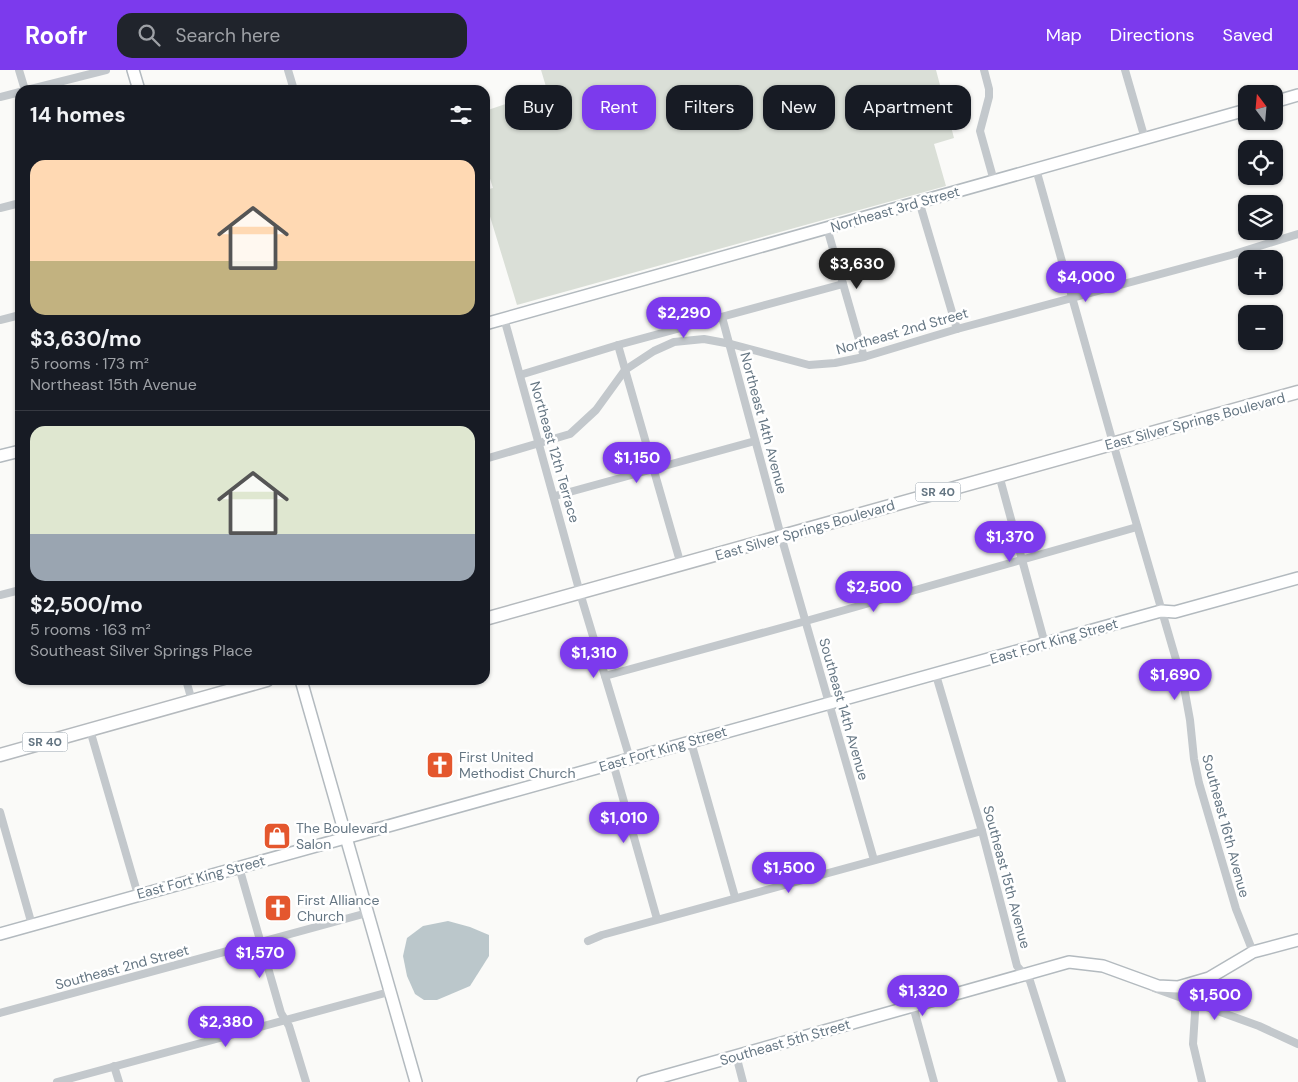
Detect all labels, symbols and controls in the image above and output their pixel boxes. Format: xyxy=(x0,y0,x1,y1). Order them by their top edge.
search box xyxy=(117,13,467,58)
text: Roofr xyxy=(25,20,87,51)
icon: search xyxy=(135,21,163,49)
text: Search here xyxy=(175,23,280,48)
text: Map xyxy=(1046,23,1082,47)
text: Directions xyxy=(1110,23,1195,47)
text: Saved xyxy=(1223,23,1273,47)
chip: Buy xyxy=(505,85,572,130)
chip: Rent xyxy=(582,85,656,130)
chip: Filters xyxy=(666,85,753,130)
chip: New xyxy=(763,85,835,130)
chip: Apartment xyxy=(845,85,971,130)
north arrow xyxy=(1238,85,1282,130)
map controls xyxy=(1238,85,1283,350)
text: 14 homes xyxy=(30,101,126,129)
icon: filters xyxy=(447,101,475,129)
button: locate xyxy=(1238,140,1283,185)
street label: Northeast 3rd Street xyxy=(828,182,962,236)
icon: home xyxy=(208,193,298,283)
button: layers xyxy=(1238,195,1283,240)
pin: $3,630 xyxy=(816,248,898,290)
button: + xyxy=(1238,250,1283,295)
text: $3,630 xyxy=(830,253,884,274)
pin: $4,000 xyxy=(1045,260,1127,303)
text: $4,000 xyxy=(1057,266,1115,287)
pin: $2,290 xyxy=(643,296,725,339)
text: $2,290 xyxy=(657,302,711,323)
street label: Northeast 2nd Street xyxy=(834,304,970,358)
button: − xyxy=(1238,305,1283,350)
text: $3,630/mo xyxy=(30,325,142,353)
street label: Northeast 14th Avenue xyxy=(736,350,792,496)
text: 5 rooms · 173 m² xyxy=(30,353,149,374)
text: Northeast 15th Avenue xyxy=(30,374,197,395)
street label: Northeast 12th Terrace xyxy=(526,379,584,525)
street label: East Silver Springs Boulevard xyxy=(1103,388,1287,454)
pin: $1,150 xyxy=(596,442,678,484)
text: $1,150 xyxy=(614,447,660,468)
icon: home xyxy=(208,458,298,548)
road number: SR 40 xyxy=(916,482,960,502)
street label: East Silver Springs Boulevard xyxy=(713,496,897,564)
pin: $1,370 xyxy=(969,520,1051,563)
text: $1,370 xyxy=(986,526,1034,547)
pin: $2,500 xyxy=(833,570,915,613)
text: $2,500 xyxy=(846,576,902,597)
text: $2,500/mo xyxy=(30,591,143,619)
street label: East Fort King Street xyxy=(988,614,1120,668)
text: 5 rooms · 163 m² xyxy=(30,619,151,640)
pin: $1,310 xyxy=(553,636,635,679)
street label: Southeast 14th Avenue xyxy=(815,636,873,782)
text: Southeast Silver Springs Place xyxy=(30,640,253,661)
text: $1,310 xyxy=(571,642,617,663)
pin: $1,690 xyxy=(1134,658,1216,701)
text: $1,690 xyxy=(1150,664,1200,685)
street label: East Fort King Street xyxy=(597,722,729,776)
road number: SR 40 xyxy=(22,732,68,752)
place label: First United Methodist Church xyxy=(459,748,575,782)
church icon: First United Methodist Church xyxy=(425,750,455,780)
street label: Southeast 16th Avenue xyxy=(1198,752,1254,900)
pin: $1,010 xyxy=(583,802,665,844)
street label: Southeast 15th Avenue xyxy=(979,804,1035,950)
text: $1,010 xyxy=(600,807,648,828)
place label: The Boulevard Salon xyxy=(296,819,387,853)
shop icon: The Boulevard Salon xyxy=(262,821,292,851)
street label: East Fort King Street xyxy=(135,851,267,903)
pin: $1,500 xyxy=(748,852,830,894)
text: $1,500 xyxy=(763,857,815,878)
place label: First Alliance Church xyxy=(297,891,380,925)
church icon: First Alliance Church xyxy=(263,893,293,923)
pin: $1,570 xyxy=(219,936,301,979)
street label: Southeast 2nd Street xyxy=(53,940,191,994)
text: $1,570 xyxy=(235,942,285,963)
pin: $1,320 xyxy=(882,974,964,1017)
pin: $1,500 xyxy=(1174,978,1256,1021)
text: $1,320 xyxy=(898,980,948,1001)
text: $1,500 xyxy=(1189,984,1241,1005)
pin: $2,380 xyxy=(185,1006,267,1048)
text: $2,380 xyxy=(199,1011,253,1032)
street label: Southeast 5th Street xyxy=(718,1015,852,1069)

